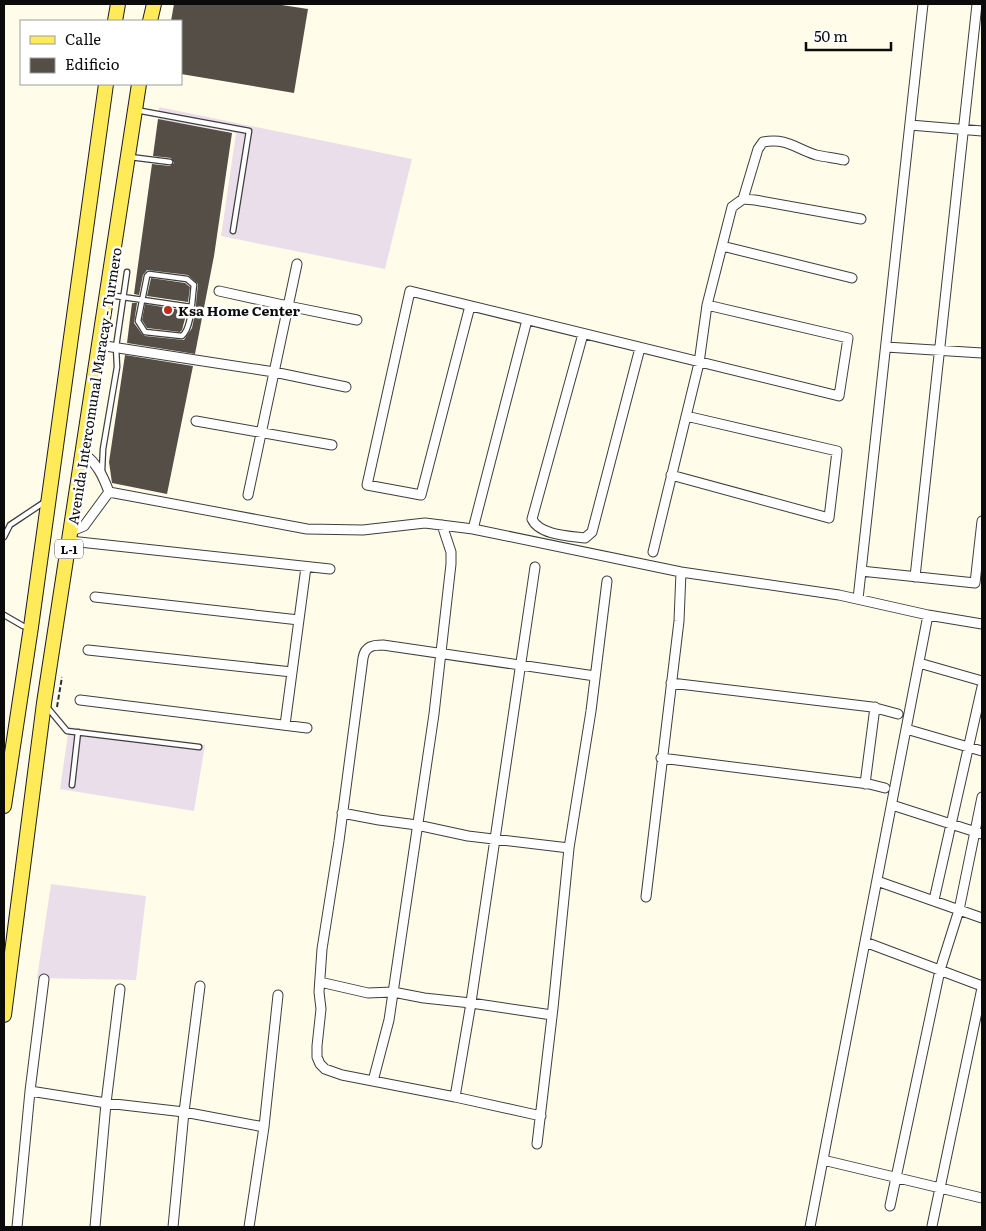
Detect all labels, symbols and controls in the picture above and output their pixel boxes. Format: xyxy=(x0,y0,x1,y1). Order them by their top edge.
legend xyxy=(20,20,182,85)
scale bar xyxy=(806,20,891,52)
text: 50 m xyxy=(814,24,848,47)
text: Calle xyxy=(65,27,101,50)
text: Edificio xyxy=(65,52,120,75)
street label: Avenida Intercomunal Maracay - Turmero xyxy=(62,246,126,526)
place label: Ksa Home Center xyxy=(178,300,300,320)
marker: Ksa Home Center xyxy=(162,304,174,316)
road number: L-1 xyxy=(55,540,83,558)

